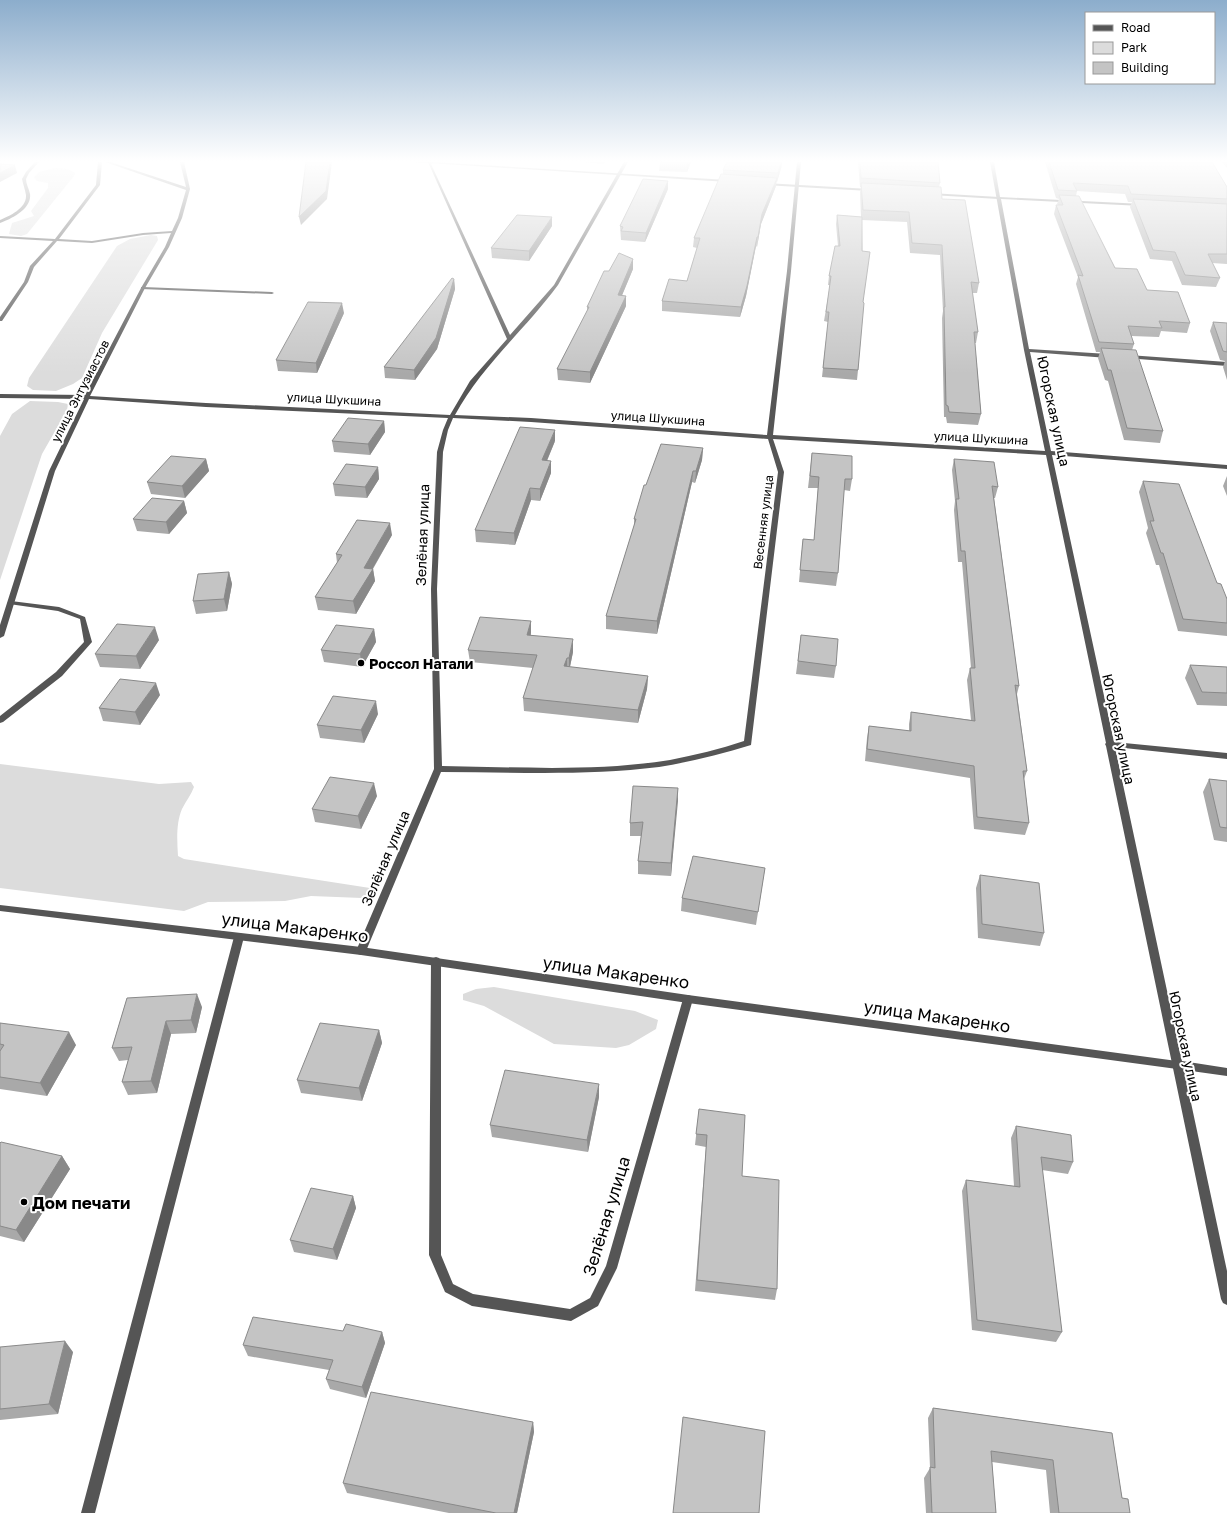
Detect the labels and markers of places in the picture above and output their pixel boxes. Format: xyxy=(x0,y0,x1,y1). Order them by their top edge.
place label: Россол Натали xyxy=(369,655,473,672)
marker: Россол Натали xyxy=(356,658,366,668)
place label: Дом печати xyxy=(32,1192,130,1213)
marker: Дом печати xyxy=(19,1197,29,1207)

